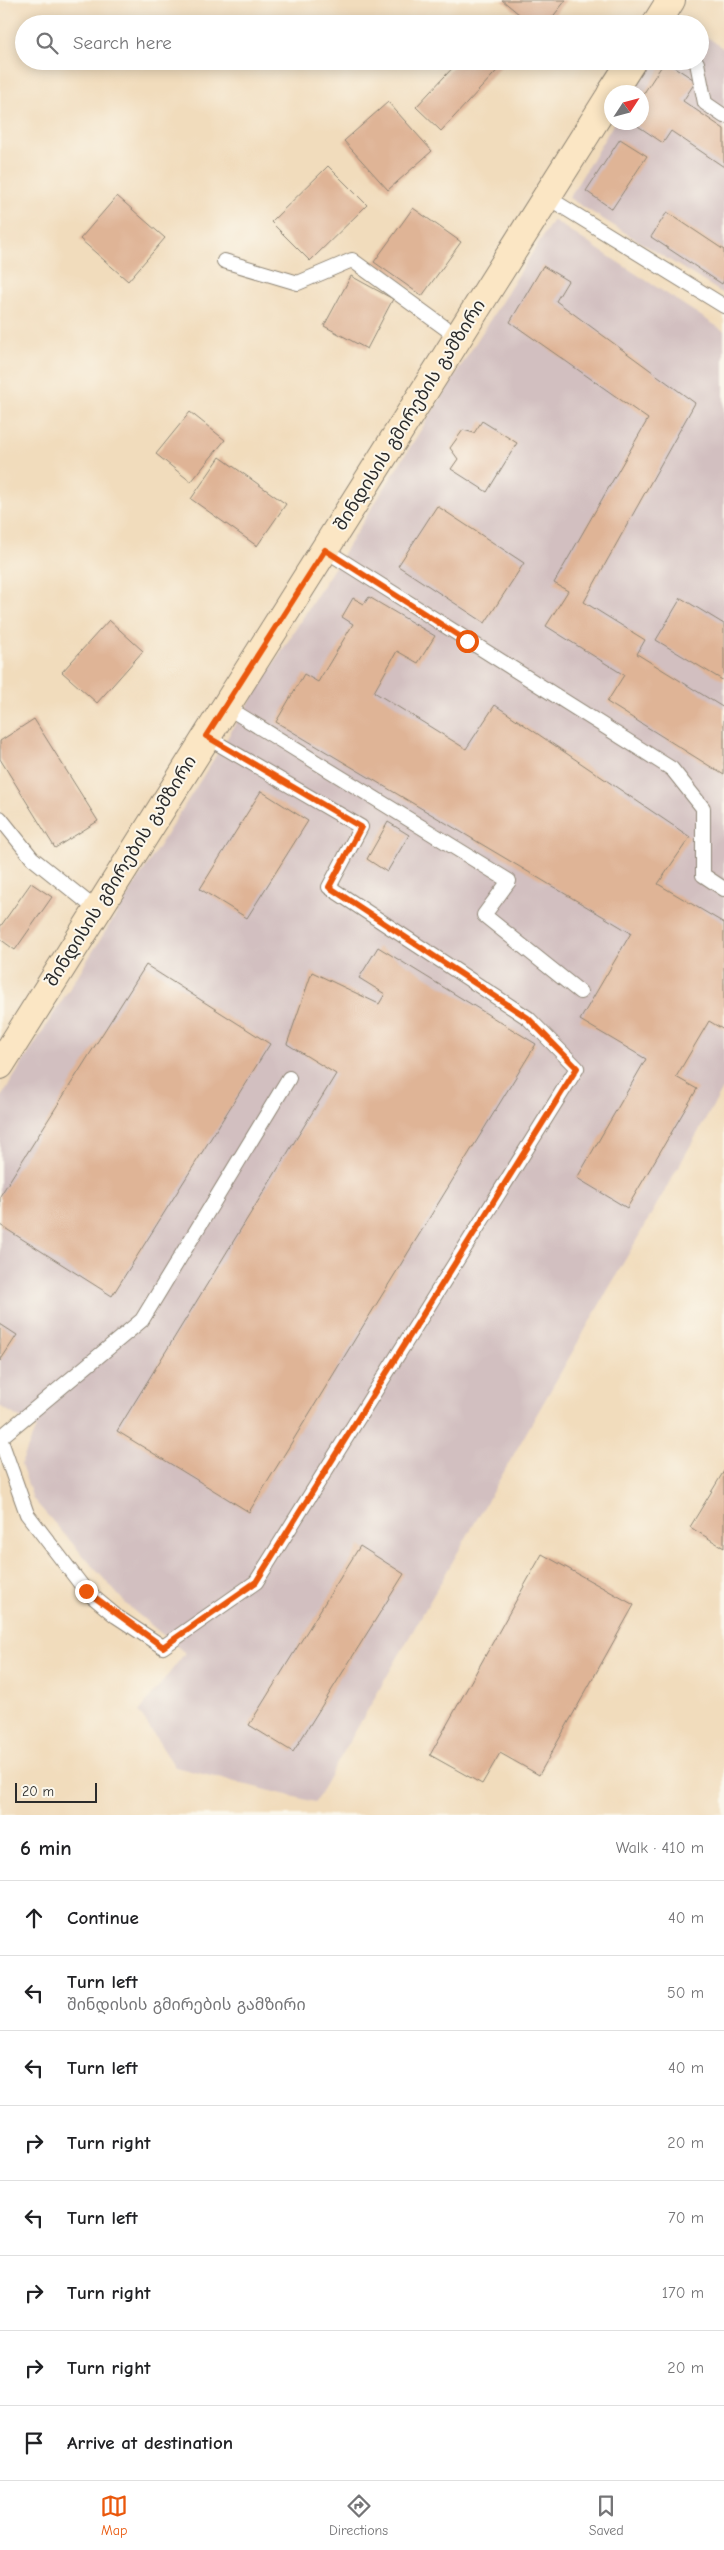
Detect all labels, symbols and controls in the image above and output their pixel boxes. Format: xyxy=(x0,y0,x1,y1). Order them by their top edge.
search box xyxy=(15,15,709,70)
icon: search xyxy=(33,29,61,57)
text: Search here xyxy=(73,32,172,54)
north arrow xyxy=(604,85,649,130)
street label: შინდისის გმირების გამზირი xyxy=(330,296,490,534)
route start xyxy=(456,630,479,653)
street label: შინდისის გმირების გამზირი xyxy=(41,752,201,990)
route end xyxy=(75,1580,98,1603)
scale bar xyxy=(15,1780,98,1803)
text: 20 m xyxy=(22,1783,54,1800)
text: 6 min xyxy=(20,1836,72,1860)
text: Walk · 410 m xyxy=(616,1839,704,1857)
icon: ahead xyxy=(20,1904,48,1932)
text: Continue xyxy=(67,1907,139,1929)
text: 40 m xyxy=(668,1909,704,1927)
text: Turn left xyxy=(67,1971,138,1993)
icon: left xyxy=(20,1979,48,2007)
text: 50 m xyxy=(667,1984,704,2002)
text: შინდისის გმირების გამზირი xyxy=(67,1996,306,2014)
icon: left xyxy=(20,2054,48,2082)
text: Turn left xyxy=(67,2057,138,2079)
text: 40 m xyxy=(668,2059,704,2077)
icon: right xyxy=(20,2129,48,2157)
text: Turn right xyxy=(67,2132,151,2154)
text: 20 m xyxy=(667,2134,704,2152)
icon: left xyxy=(20,2204,48,2232)
text: Turn left xyxy=(67,2207,138,2229)
text: 70 m xyxy=(668,2209,704,2227)
icon: right xyxy=(20,2279,48,2307)
text: Turn right xyxy=(67,2282,151,2304)
text: 170 m xyxy=(662,2284,704,2302)
icon: right xyxy=(20,2354,48,2382)
text: Turn right xyxy=(67,2357,151,2379)
text: 20 m xyxy=(667,2359,704,2377)
icon: arrive xyxy=(20,2429,48,2457)
text: Arrive at destination xyxy=(67,2432,233,2454)
tab: Map xyxy=(100,2492,128,2539)
tab: Directions xyxy=(329,2492,388,2539)
tab: Saved xyxy=(589,2492,624,2539)

